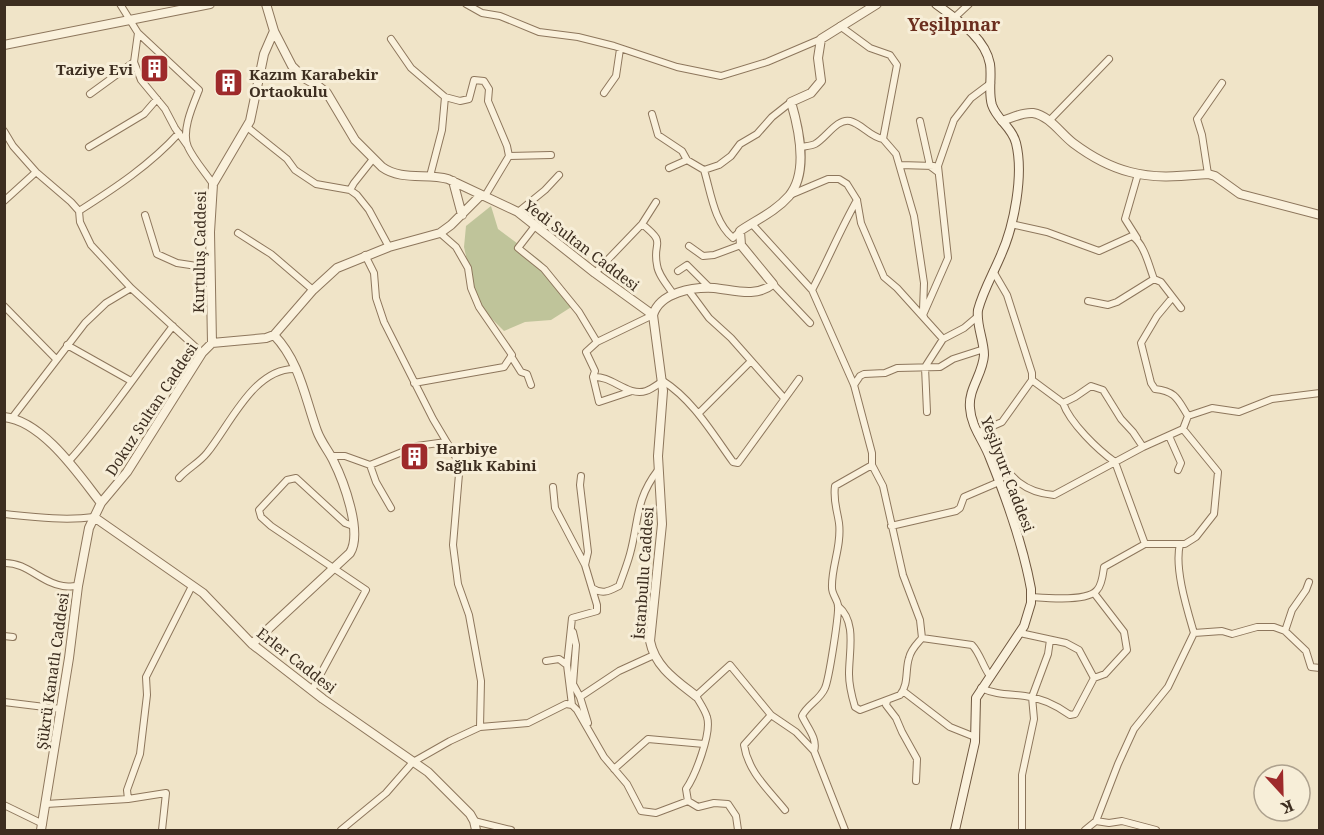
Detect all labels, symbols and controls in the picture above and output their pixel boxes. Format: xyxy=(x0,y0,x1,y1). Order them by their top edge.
district label: Yeşilpınar xyxy=(907,12,1001,36)
building icon: Taziye Evi xyxy=(138,53,170,85)
place label: Taziye Evi xyxy=(56,59,134,79)
place label: Kazım Karabekir Ortaokulu xyxy=(249,64,379,101)
building icon: Kazım Karabekir Ortaokulu xyxy=(212,67,244,99)
street label: Kurtuluş Caddesi xyxy=(188,191,210,313)
street label: Yedi Sultan Caddesi xyxy=(519,194,644,295)
street label: Dokuz Sultan Caddesi xyxy=(100,339,202,479)
street label: Yeşilyurt Caddesi xyxy=(976,412,1039,535)
place label: Harbiye Sağlık Kabini xyxy=(436,438,537,475)
building icon: Harbiye Sağlık Kabini xyxy=(399,441,431,473)
street label: İstanbullu Caddesi xyxy=(628,506,658,640)
street label: Şükrü Kanatlı Caddesi xyxy=(31,591,73,751)
street label: Erler Caddesi xyxy=(253,623,341,697)
north arrow xyxy=(1252,763,1312,823)
text: K xyxy=(1278,795,1297,819)

